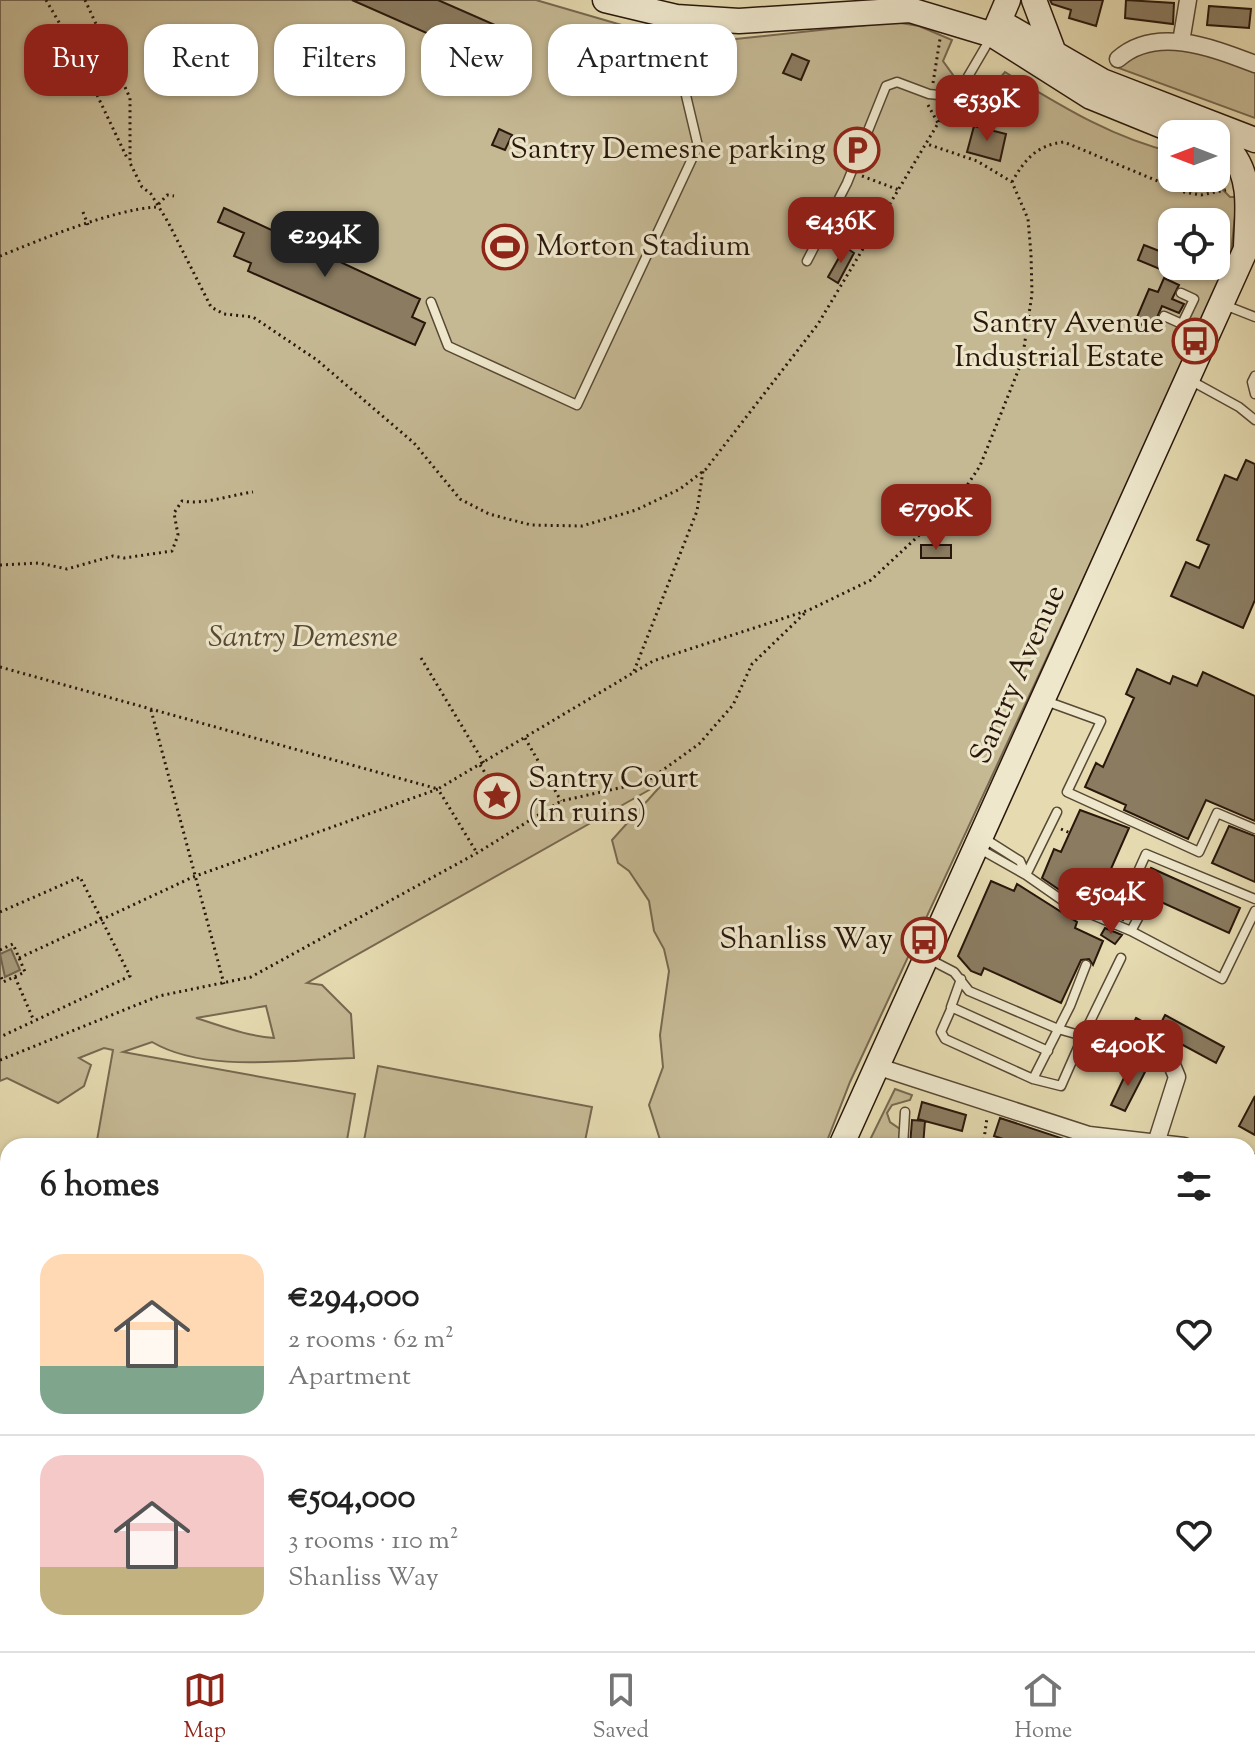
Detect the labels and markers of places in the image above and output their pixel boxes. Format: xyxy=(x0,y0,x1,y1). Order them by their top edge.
pin: €539K xyxy=(931,75,1043,143)
parking icon: Santry Demesne parking xyxy=(833,126,881,174)
place label: Santry Demesne parking xyxy=(510,129,826,172)
pin: €436K xyxy=(785,197,897,265)
pin: €294K xyxy=(269,211,381,279)
sports icon: Morton Stadium xyxy=(481,223,529,271)
place label: Morton Stadium xyxy=(536,226,751,269)
place label: Santry Avenue Industrial Estate xyxy=(954,303,1164,380)
bus stop icon: Santry Avenue Industrial Estate xyxy=(1171,317,1219,365)
pin: €790K xyxy=(880,484,992,552)
place label: Santry Court (In ruins) xyxy=(528,758,699,835)
place icon: Santry Court (In ruins) xyxy=(473,772,521,820)
pin: €504K xyxy=(1055,868,1167,936)
bus stop icon: Shanliss Way xyxy=(900,916,948,964)
place label: Shanliss Way xyxy=(719,919,893,962)
pin: €400K xyxy=(1072,1020,1184,1088)

